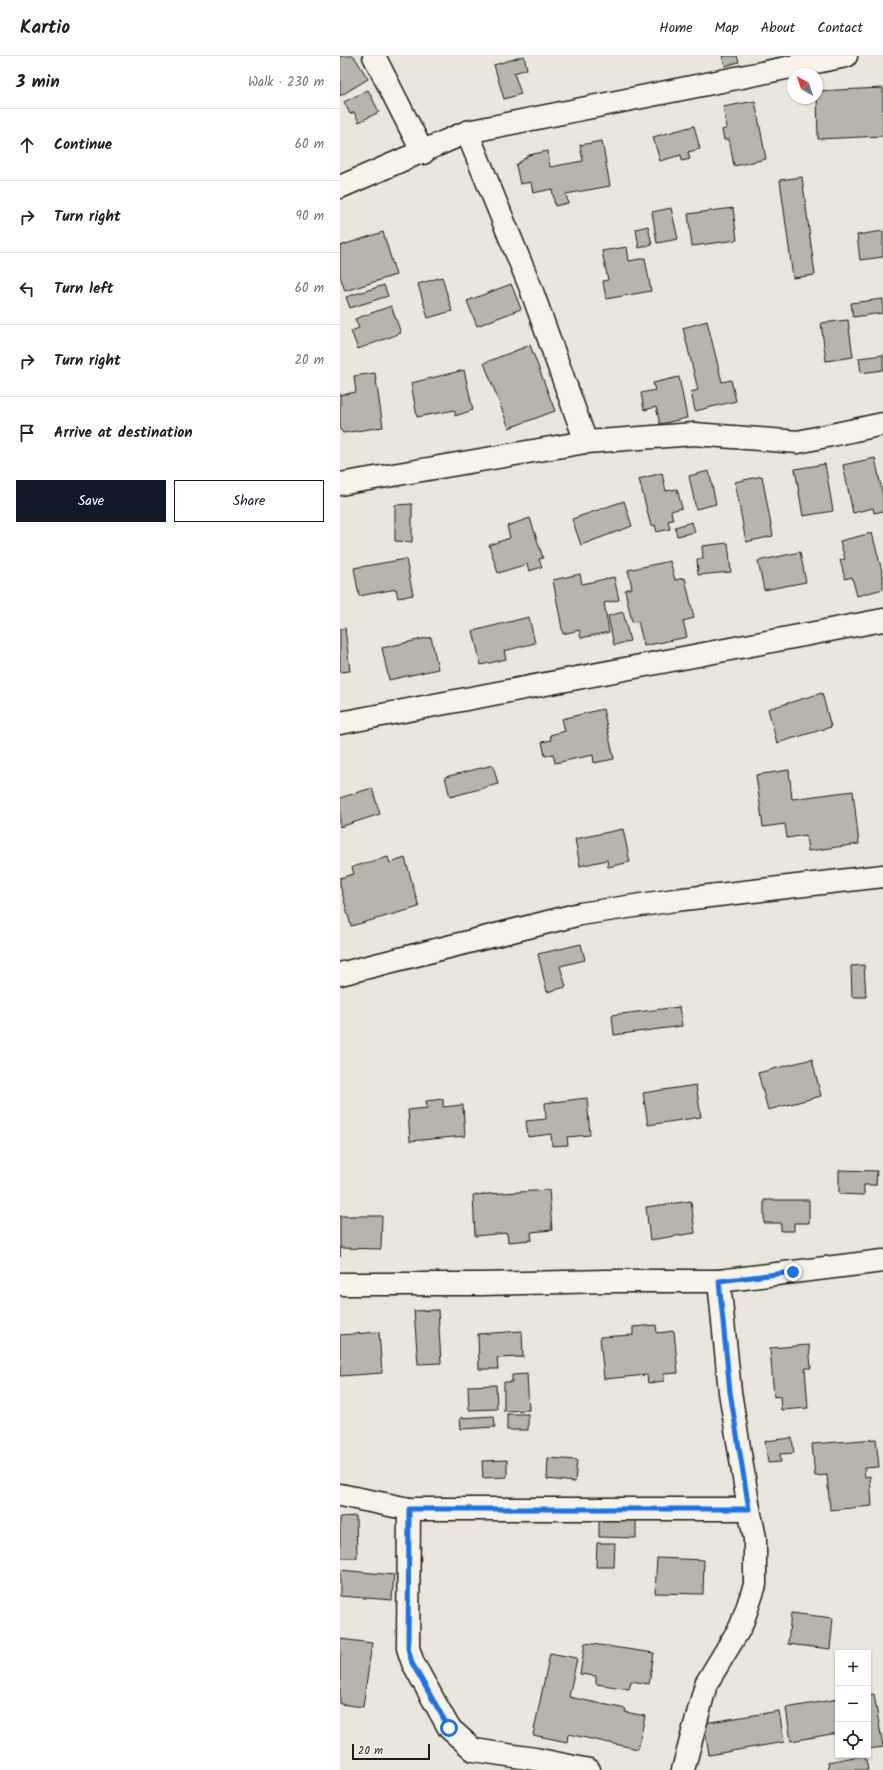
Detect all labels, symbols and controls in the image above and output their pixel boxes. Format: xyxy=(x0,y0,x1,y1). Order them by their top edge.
text: Kartio xyxy=(20,13,70,43)
text: Home xyxy=(659,17,693,39)
text: Map xyxy=(715,17,739,39)
text: About xyxy=(761,17,795,39)
text: Contact xyxy=(817,17,863,39)
north arrow xyxy=(787,68,823,104)
text: 3 min xyxy=(16,69,60,96)
text: Walk · 230 m xyxy=(248,72,324,93)
text: Continue xyxy=(54,133,112,157)
icon: ahead xyxy=(16,134,38,156)
text: 60 m xyxy=(295,134,324,155)
text: Turn right xyxy=(54,205,121,229)
icon: right xyxy=(16,206,38,228)
text: 90 m xyxy=(296,206,324,227)
text: Turn left xyxy=(54,277,114,301)
icon: left xyxy=(16,278,38,300)
text: 60 m xyxy=(295,278,324,299)
text: Turn right xyxy=(54,349,121,373)
icon: right xyxy=(16,350,38,372)
text: 20 m xyxy=(294,350,324,371)
text: Arrive at destination xyxy=(54,421,193,445)
icon: arrive xyxy=(16,422,38,444)
button: Save xyxy=(16,480,166,522)
button: Share xyxy=(174,480,324,522)
route end xyxy=(784,1263,802,1281)
map controls xyxy=(835,1650,871,1758)
button: + xyxy=(835,1650,871,1686)
button: − xyxy=(835,1686,871,1722)
route start xyxy=(440,1719,458,1737)
button: locate xyxy=(835,1722,871,1758)
scale bar xyxy=(352,1742,430,1761)
text: 20 m xyxy=(358,1742,383,1760)

